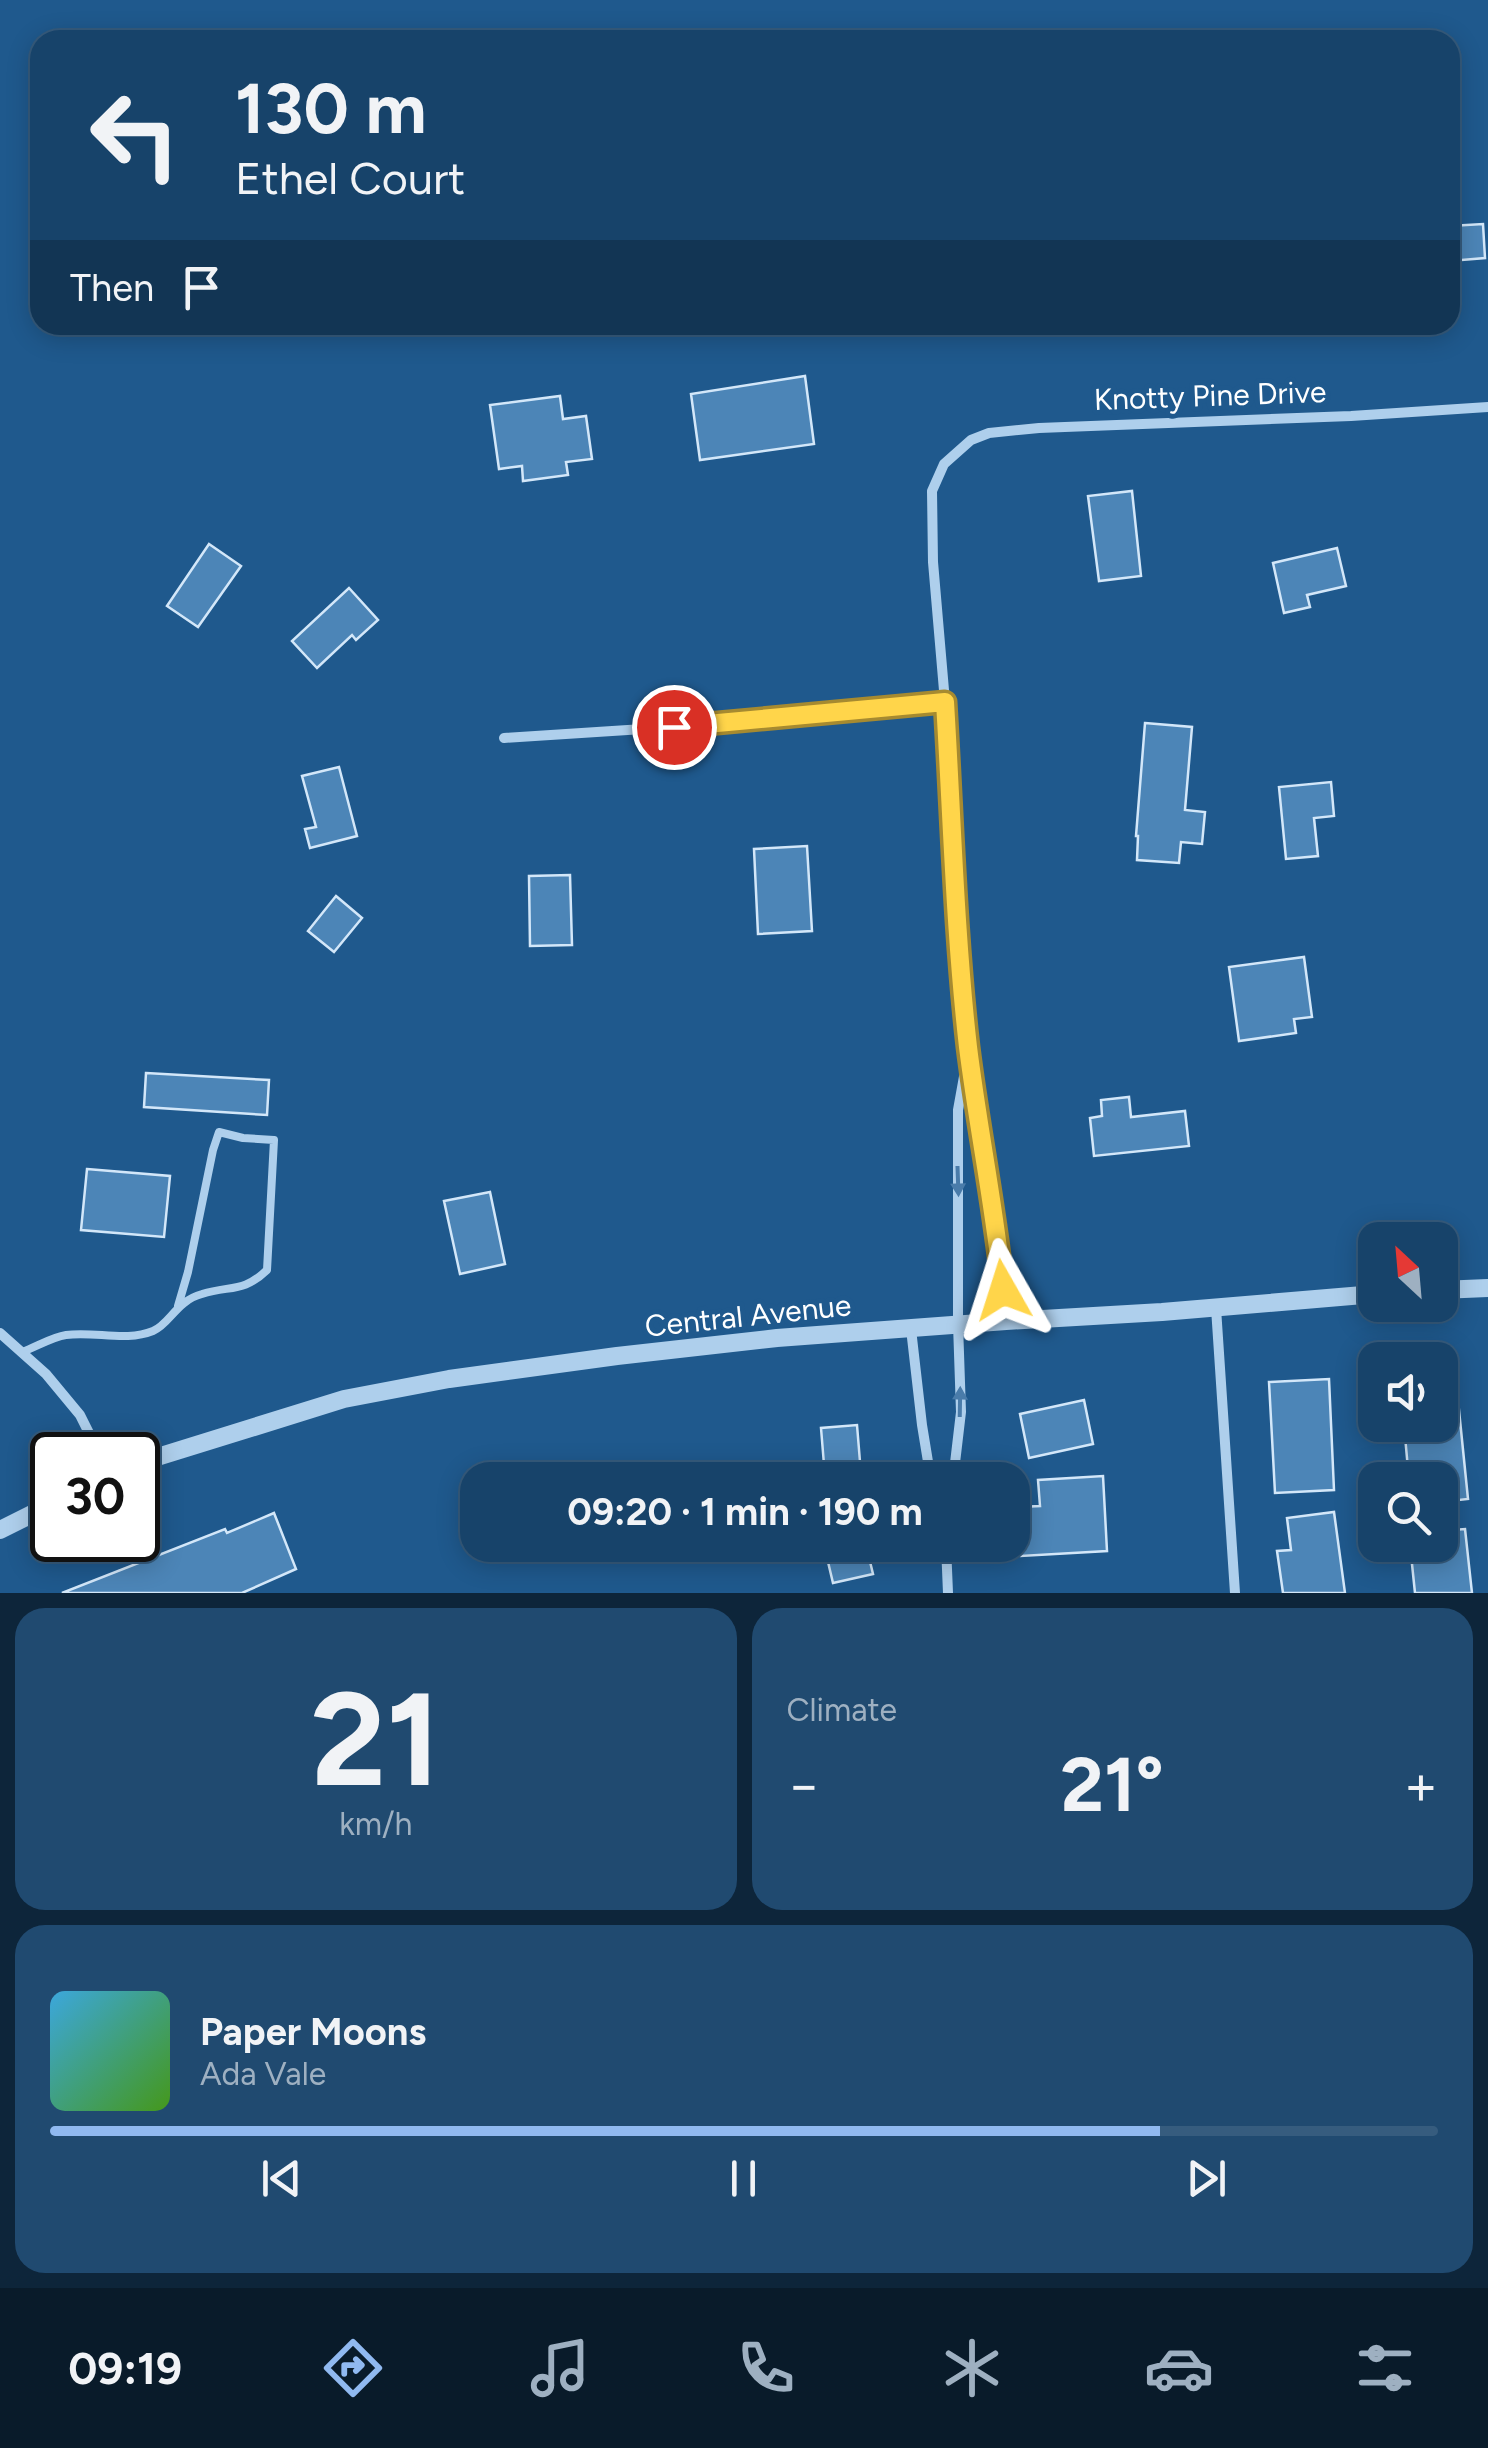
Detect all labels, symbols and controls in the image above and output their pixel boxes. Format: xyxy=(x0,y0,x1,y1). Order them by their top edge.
text: 130 m xyxy=(235,66,427,151)
icon: left xyxy=(70,70,200,200)
text: Ethel Court xyxy=(235,151,465,205)
icon: arrive xyxy=(174,260,229,315)
text: Then xyxy=(70,265,154,311)
street label: Knotty Pine Drive xyxy=(1093,373,1327,418)
pin xyxy=(632,685,717,770)
icon: arrive xyxy=(647,700,702,755)
one-way arrow xyxy=(950,1165,966,1197)
north arrow xyxy=(1358,1222,1458,1322)
map controls xyxy=(1358,1222,1458,1562)
position arrow xyxy=(951,1238,1055,1342)
street label: Central Avenue xyxy=(643,1286,853,1345)
button: sound xyxy=(1358,1342,1458,1442)
one-way arrow xyxy=(952,1386,968,1418)
speed limit sign: 30 xyxy=(30,1432,160,1562)
button: search xyxy=(1358,1462,1458,1562)
text: 09:20 · 1 min · 190 m xyxy=(567,1489,923,1535)
text: 21 xyxy=(311,1662,441,1818)
text: Climate xyxy=(787,1691,897,1729)
text: 21° xyxy=(1061,1740,1164,1830)
text: − xyxy=(787,1752,821,1818)
text: + xyxy=(1404,1752,1438,1818)
text: km/h xyxy=(339,1805,412,1843)
text: Paper Moons xyxy=(200,2009,426,2055)
text: Ada Vale xyxy=(200,2055,326,2093)
icon: previous xyxy=(254,2151,309,2206)
icon: pause xyxy=(716,2151,771,2206)
icon: next xyxy=(1179,2151,1234,2206)
icon: directions xyxy=(318,2333,388,2403)
icon: music xyxy=(525,2333,595,2403)
icon: phone xyxy=(731,2333,801,2403)
icon: climate xyxy=(937,2333,1007,2403)
icon: car xyxy=(1144,2333,1214,2403)
icon: filters xyxy=(1350,2333,1420,2403)
text: 09:19 xyxy=(68,2341,182,2395)

